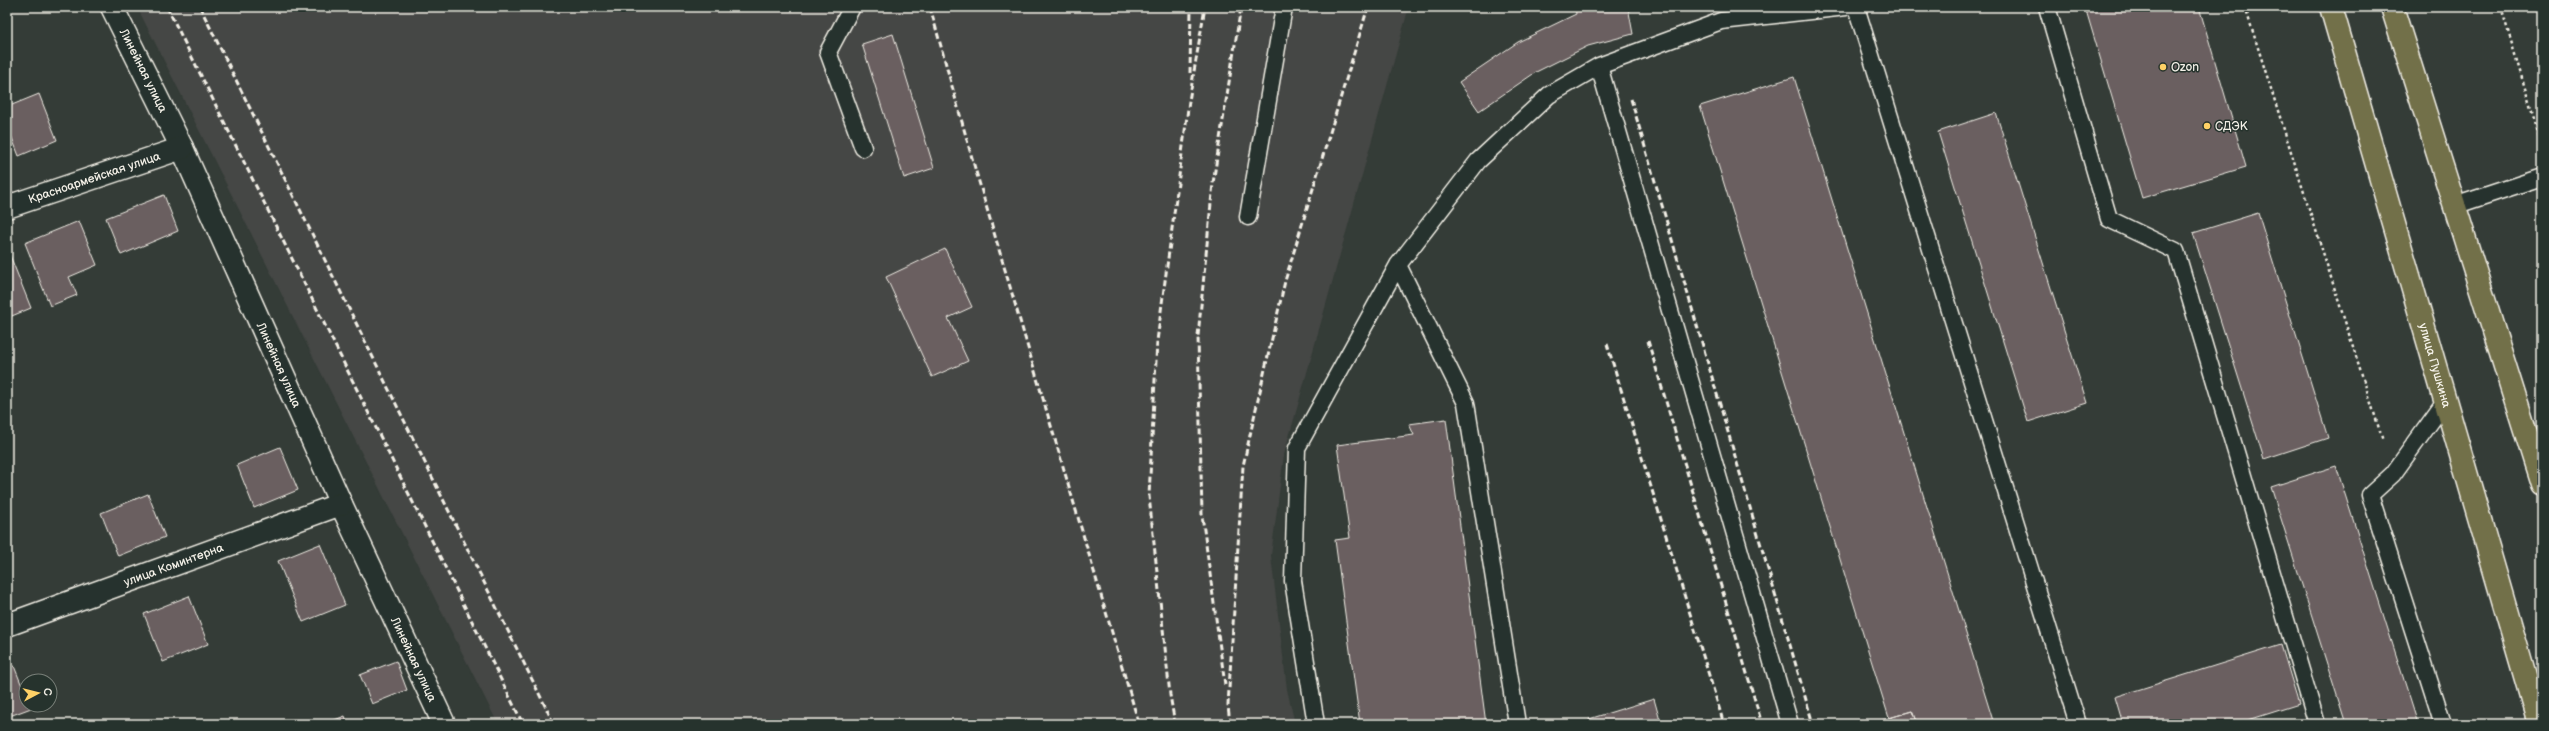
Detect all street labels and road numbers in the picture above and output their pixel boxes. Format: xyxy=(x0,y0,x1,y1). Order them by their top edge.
street label: Линейная улица xyxy=(116,25,170,115)
street label: Красноармейская улица xyxy=(26,149,162,207)
street label: Линейная улица xyxy=(252,319,304,410)
street label: улица Пушкина xyxy=(2415,321,2454,409)
street label: улица Коминтерна xyxy=(122,540,225,590)
street label: Линейная улица xyxy=(387,614,440,704)

